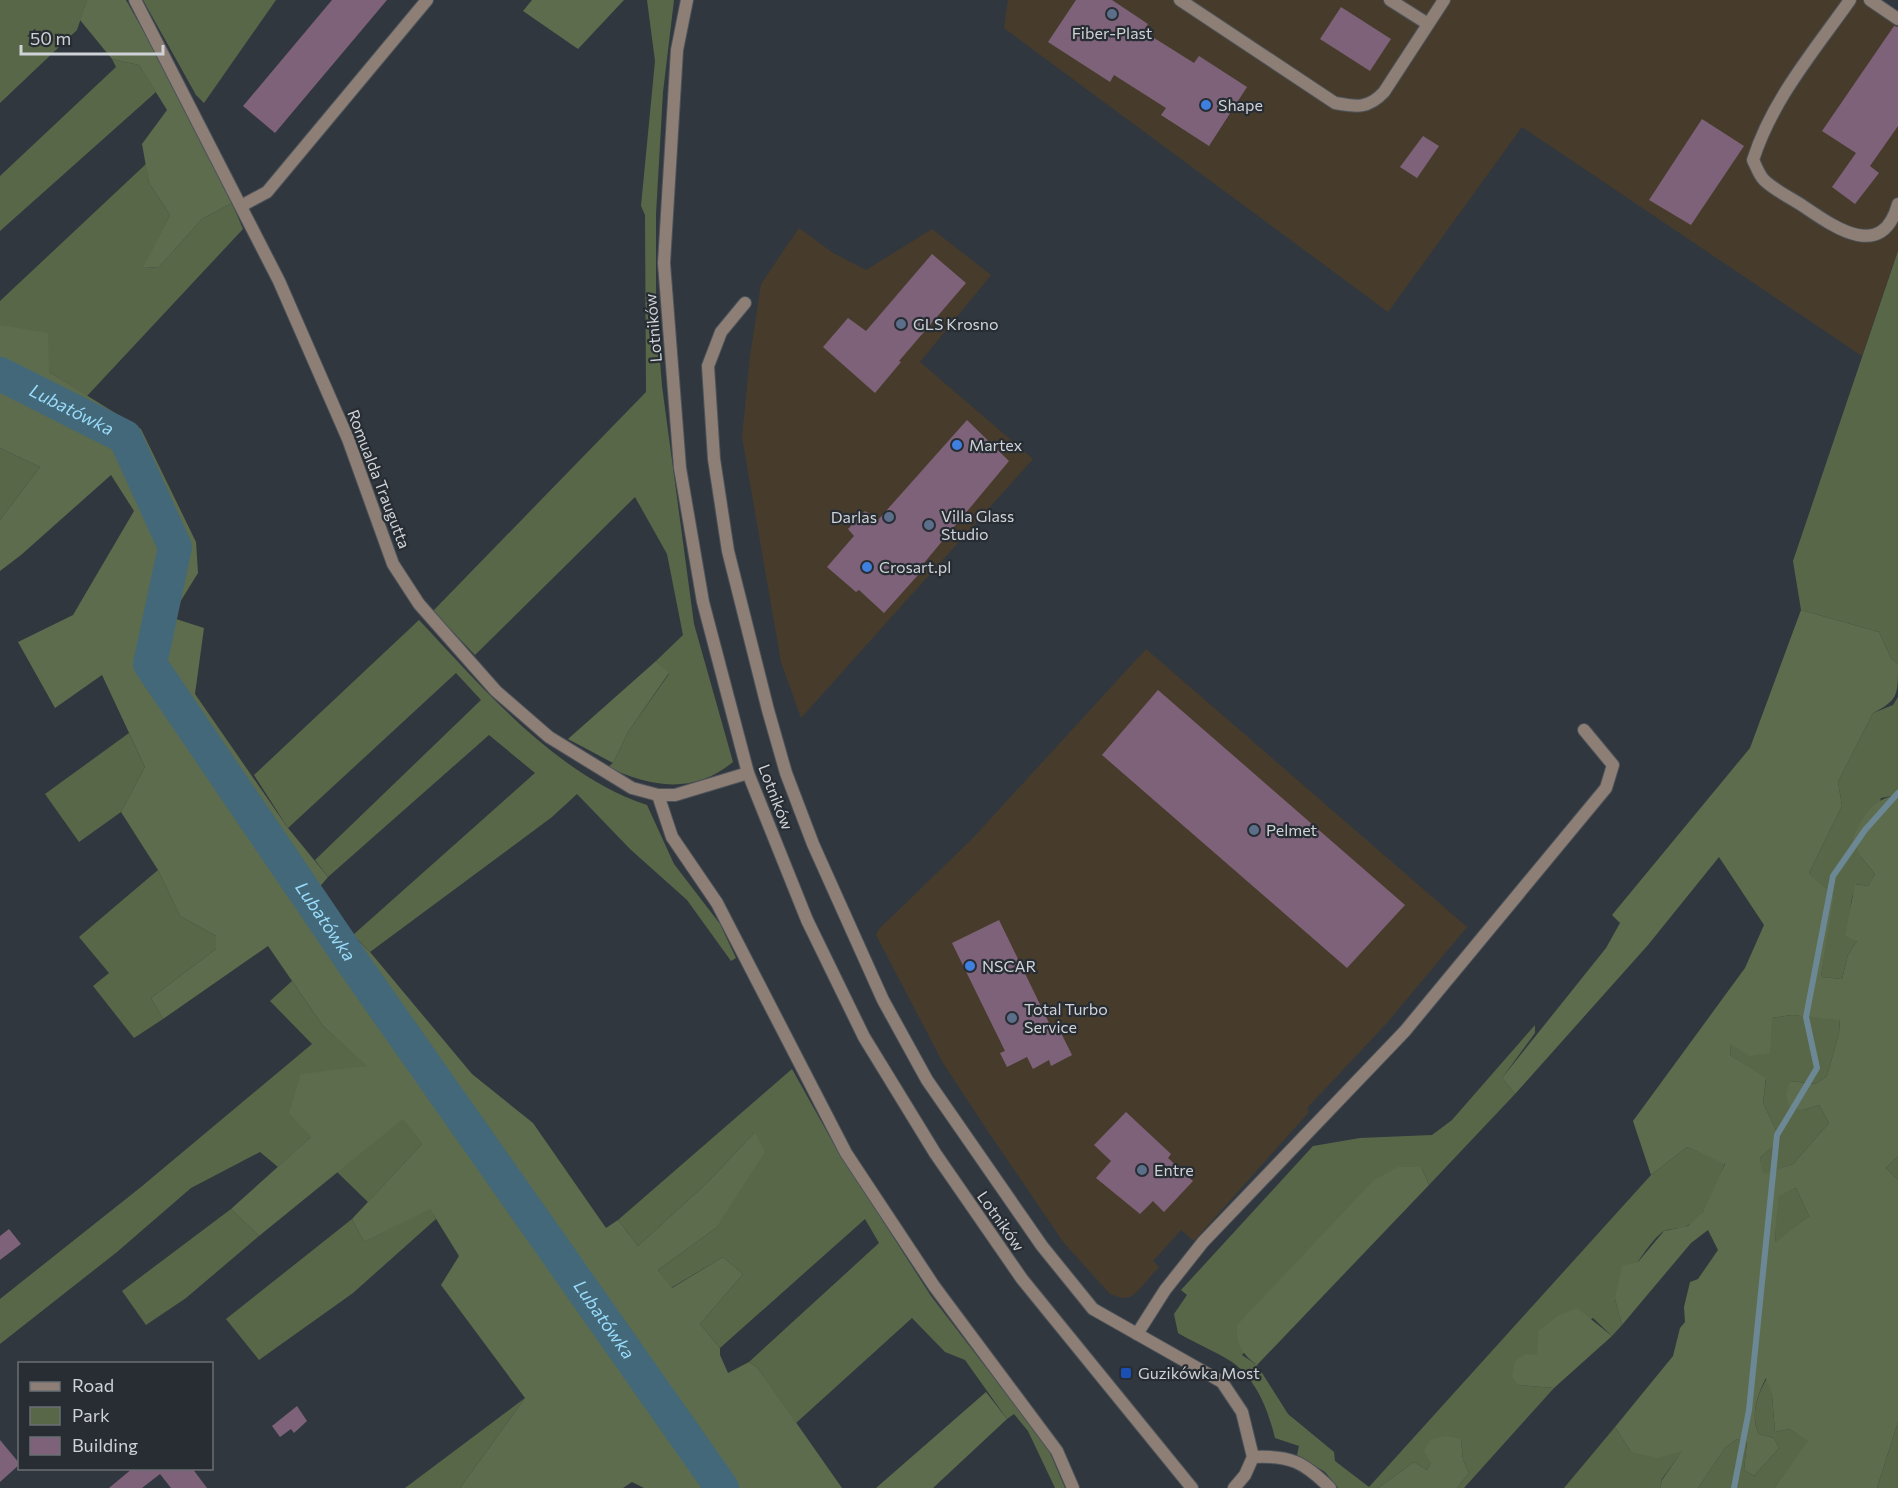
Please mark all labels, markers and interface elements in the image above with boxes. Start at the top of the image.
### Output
marker: Fiber-Plast [1105,7,1119,21]
scale bar [21,18,164,56]
place label: Fiber-Plast [1072,23,1153,42]
text: 50 m [30,27,71,49]
place label: Shape [1218,95,1263,114]
marker: Shape [1199,98,1213,112]
street label: Lotników [640,293,665,363]
place label: GLS Krosno [913,314,999,333]
marker: GLS Krosno [894,317,908,331]
water label: Lubatówka [26,379,118,440]
street label: Romualda Traugutta [344,407,415,551]
place label: Martex [969,435,1023,454]
marker: Martex [950,438,964,452]
place label: Villa Glass Studio [941,506,1014,543]
place label: Darlas [831,507,877,526]
marker: Darlas [882,510,896,524]
marker: Villa Glass Studio [922,518,936,532]
place label: Crosart.pl [879,557,951,576]
marker: Crosart.pl [860,560,874,574]
street label: Lotników [755,761,798,833]
place label: Pelmet [1266,820,1318,839]
marker: Pelmet [1247,823,1261,837]
water label: Lubatówka [291,877,361,965]
place label: NSCAR [982,956,1036,975]
marker: NSCAR [963,959,977,973]
place label: Total Turbo Service [1024,999,1108,1036]
marker: Total Turbo Service [1005,1011,1019,1025]
place label: Entre [1154,1160,1194,1179]
marker: Entre [1135,1163,1149,1177]
street label: Lotników [974,1187,1029,1255]
water label: Lubatówka [569,1275,640,1363]
legend [18,1362,213,1470]
place label: Guzikówka Most [1138,1363,1260,1382]
marker: Guzikówka Most [1119,1366,1133,1380]
text: Road [72,1374,114,1396]
text: Park [72,1404,110,1426]
text: Building [72,1434,138,1456]

